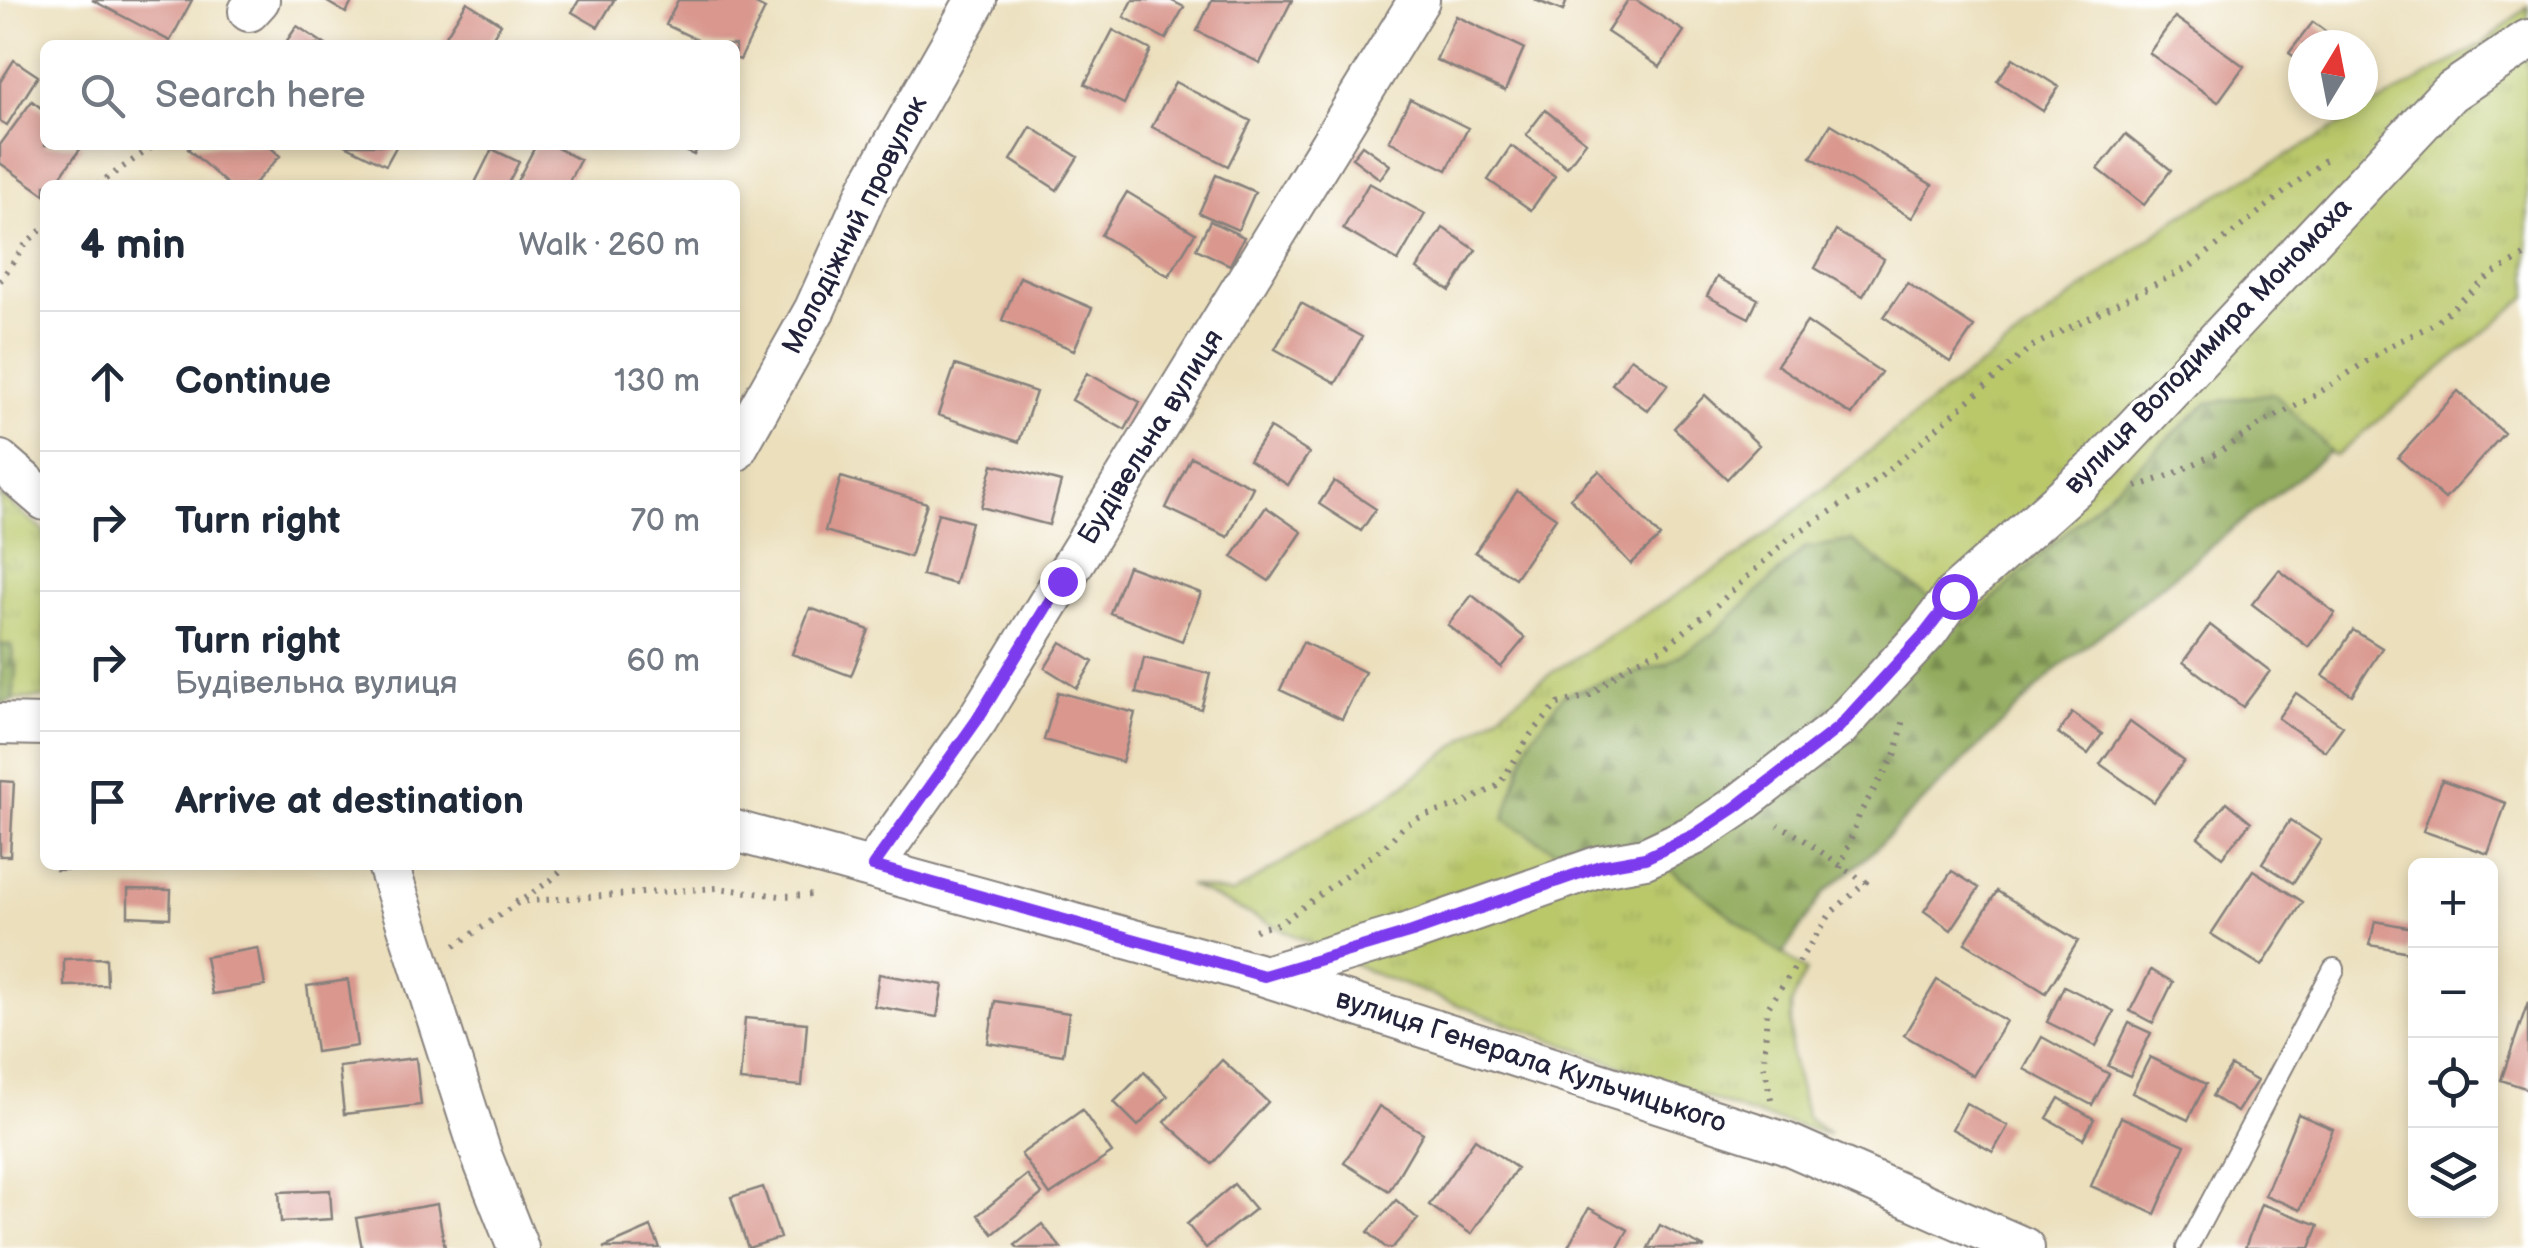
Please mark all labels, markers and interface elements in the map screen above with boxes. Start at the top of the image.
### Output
north arrow [2288,30,2378,120]
search box [40,40,740,150]
icon: search [75,68,130,123]
text: Search here [155,73,366,118]
street label: Молодіжний провулок [775,90,935,360]
street label: вулиця Володимира Мономаха [2057,191,2359,501]
text: 4 min [80,220,186,271]
text: Walk · 260 m [518,226,700,265]
street label: Будівельна вулиця [1071,323,1231,551]
icon: ahead [80,354,135,409]
text: Continue [175,359,331,404]
text: 130 m [614,362,700,401]
icon: right [80,494,135,549]
text: Turn right [175,499,340,544]
text: 70 m [630,502,700,541]
route end [1040,559,1086,605]
route start [1932,574,1978,620]
text: Turn right [175,619,340,664]
icon: right [80,634,135,689]
text: 60 m [627,642,700,681]
text: Будівельна вулиця [175,664,458,703]
icon: arrive [80,774,135,829]
text: Arrive at destination [175,779,524,824]
map controls [2408,858,2498,1218]
button: + [2408,858,2498,948]
button: − [2408,948,2498,1038]
street label: вулиця Генерала Кульчицького [1332,982,1730,1140]
button: locate [2408,1038,2498,1128]
button: layers [2408,1128,2498,1218]

